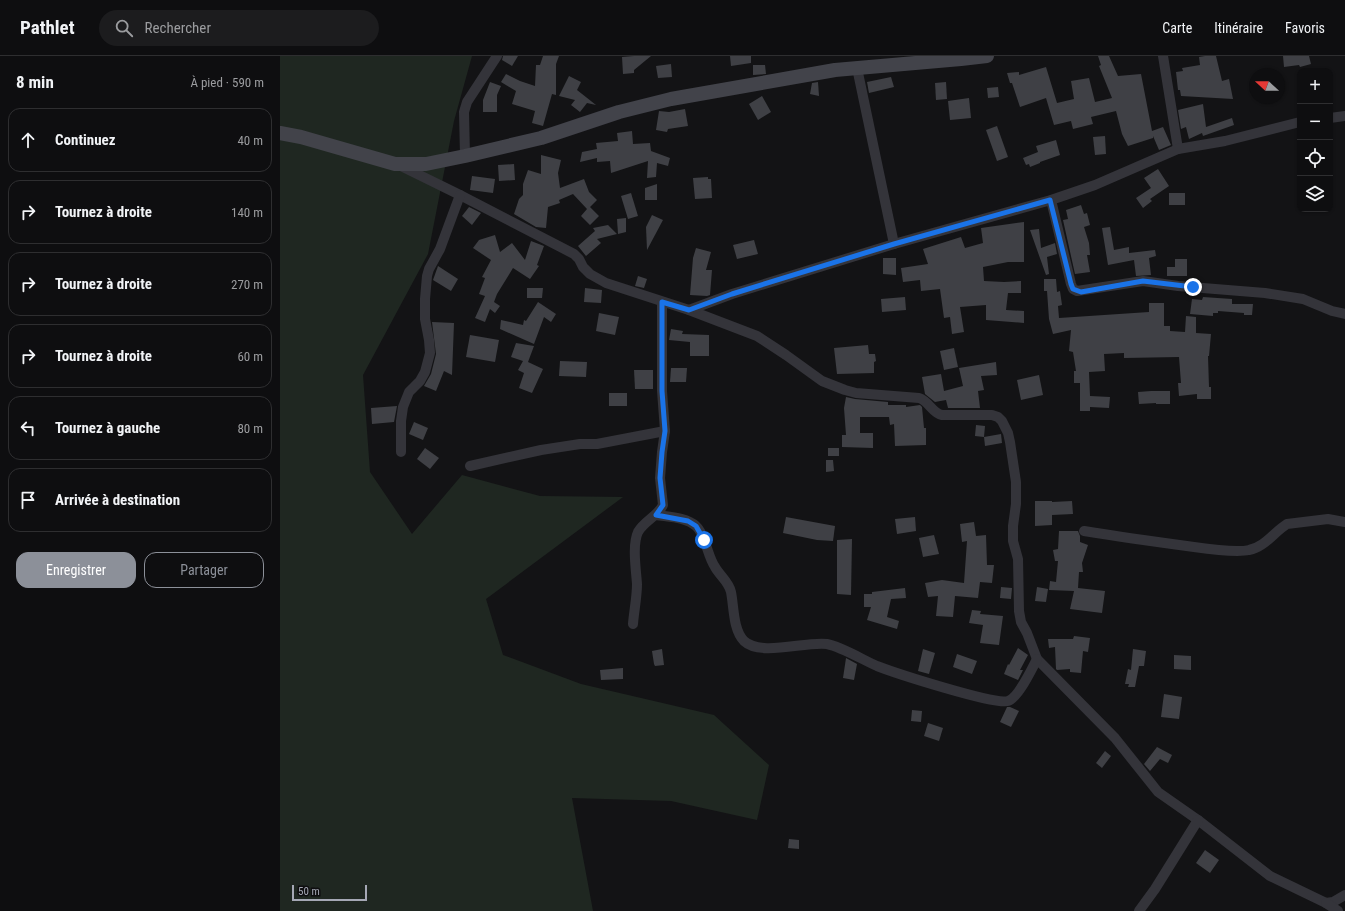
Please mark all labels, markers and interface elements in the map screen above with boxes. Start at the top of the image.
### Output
search box [99,10,379,46]
text: Pathlet [20,16,75,39]
icon: search [113,17,135,39]
text: Rechercher [145,19,211,37]
text: Carte [1162,20,1192,36]
text: Itinéraire [1214,20,1263,36]
text: Favoris [1285,20,1325,36]
north arrow [1249,68,1285,104]
map controls [1297,68,1333,212]
button: + [1297,68,1333,104]
text: 8 min [16,72,54,92]
text: À pied · 590 m [190,75,264,90]
button: − [1297,104,1333,140]
icon: ahead [17,129,39,151]
text: Continuez [55,131,116,149]
text: 40 m [237,133,263,148]
button: locate [1297,140,1333,176]
button: layers [1297,176,1333,212]
icon: right [17,201,39,223]
text: Tournez à droite [55,203,152,221]
text: 140 m [231,205,263,220]
icon: right [17,273,39,295]
text: Tournez à droite [55,275,152,293]
text: 270 m [231,277,263,292]
route end [1184,278,1202,296]
icon: right [17,345,39,367]
text: Tournez à droite [55,347,152,365]
text: 60 m [237,349,263,364]
icon: left [17,417,39,439]
text: Tournez à gauche [55,419,160,437]
text: 80 m [237,421,263,436]
icon: arrive [17,489,39,511]
text: Arrivée à destination [55,491,180,509]
route start [695,531,713,549]
button: Enregistrer [16,552,136,588]
button: Partager [144,552,264,588]
scale bar [292,883,367,902]
text: 50 m [298,885,320,898]

